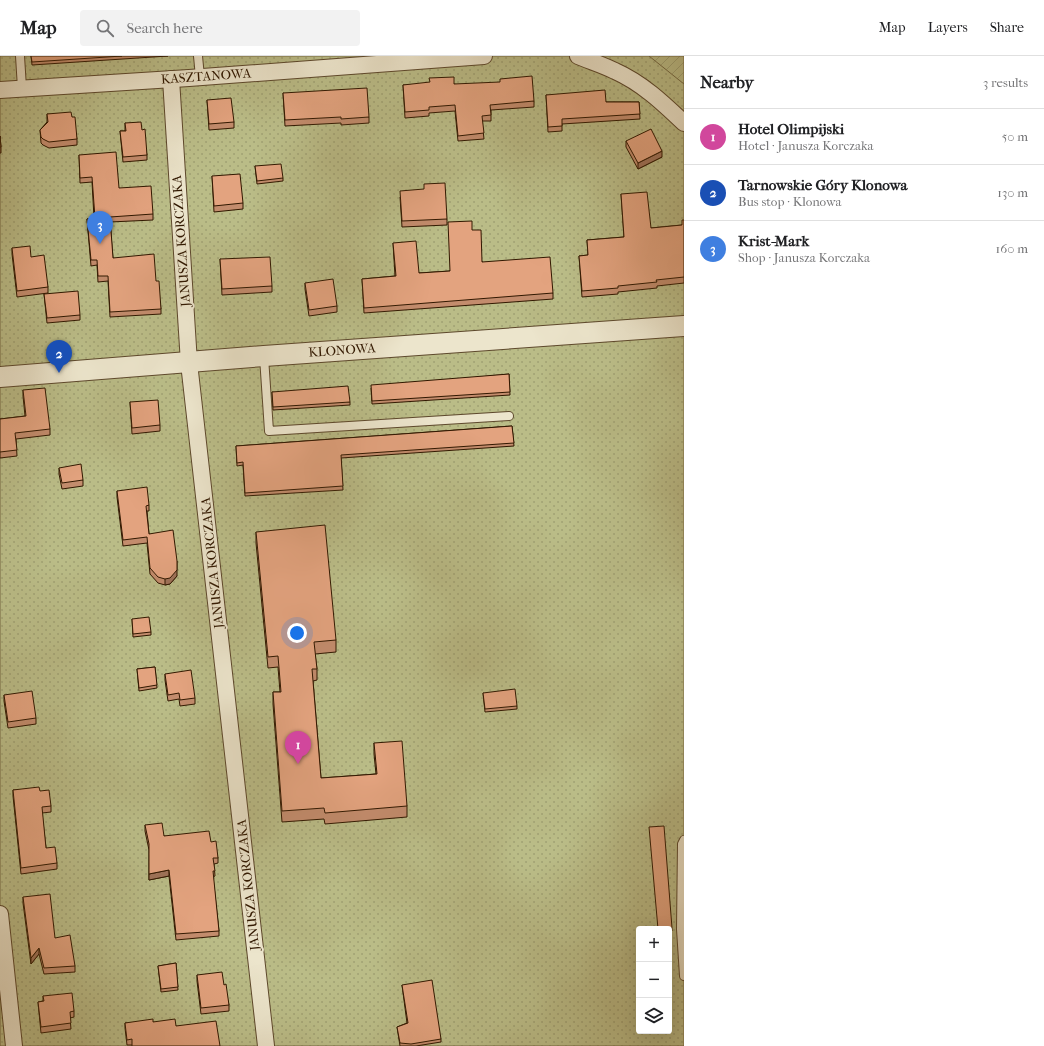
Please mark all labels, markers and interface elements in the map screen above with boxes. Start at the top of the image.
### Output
search box [80,10,360,46]
text: Map [20,17,56,39]
icon: search [94,17,116,39]
text: Search here [126,19,203,37]
text: Map [879,19,906,36]
text: Layers [928,19,968,36]
text: Share [990,19,1024,36]
street label: KASZTANOWA [160,65,252,87]
text: Nearby [700,72,754,92]
text: 3 results [983,75,1028,90]
text: Hotel Olimpijski [738,120,844,138]
text: 1 [711,129,715,144]
text: 50 m [1002,129,1028,144]
text: Hotel · Janusza Korczaka [738,138,874,153]
street label: JANUSZA KORCZAKA [169,174,193,308]
text: Tarnowskie Góry Klonowa [738,176,908,194]
text: 2 [710,185,716,200]
text: 130 m [997,185,1028,200]
text: Bus stop · Klonowa [738,194,842,209]
pin: 3 [87,211,113,244]
text: Krist-Mark [738,232,809,250]
text: 3 [710,241,716,256]
text: 160 m [996,241,1028,256]
text: Shop · Janusza Korczaka [738,250,870,265]
pin: 2 [46,340,72,373]
street label: KLONOWA [308,340,377,360]
street label: JANUSZA KORCZAKA [198,496,226,630]
your location [287,623,307,643]
pin: 1 [285,731,311,764]
street label: JANUSZA KORCZAKA [234,818,262,952]
map controls [636,926,672,1034]
button: + [636,926,672,962]
button: − [636,962,672,998]
button: layers [636,998,672,1034]

